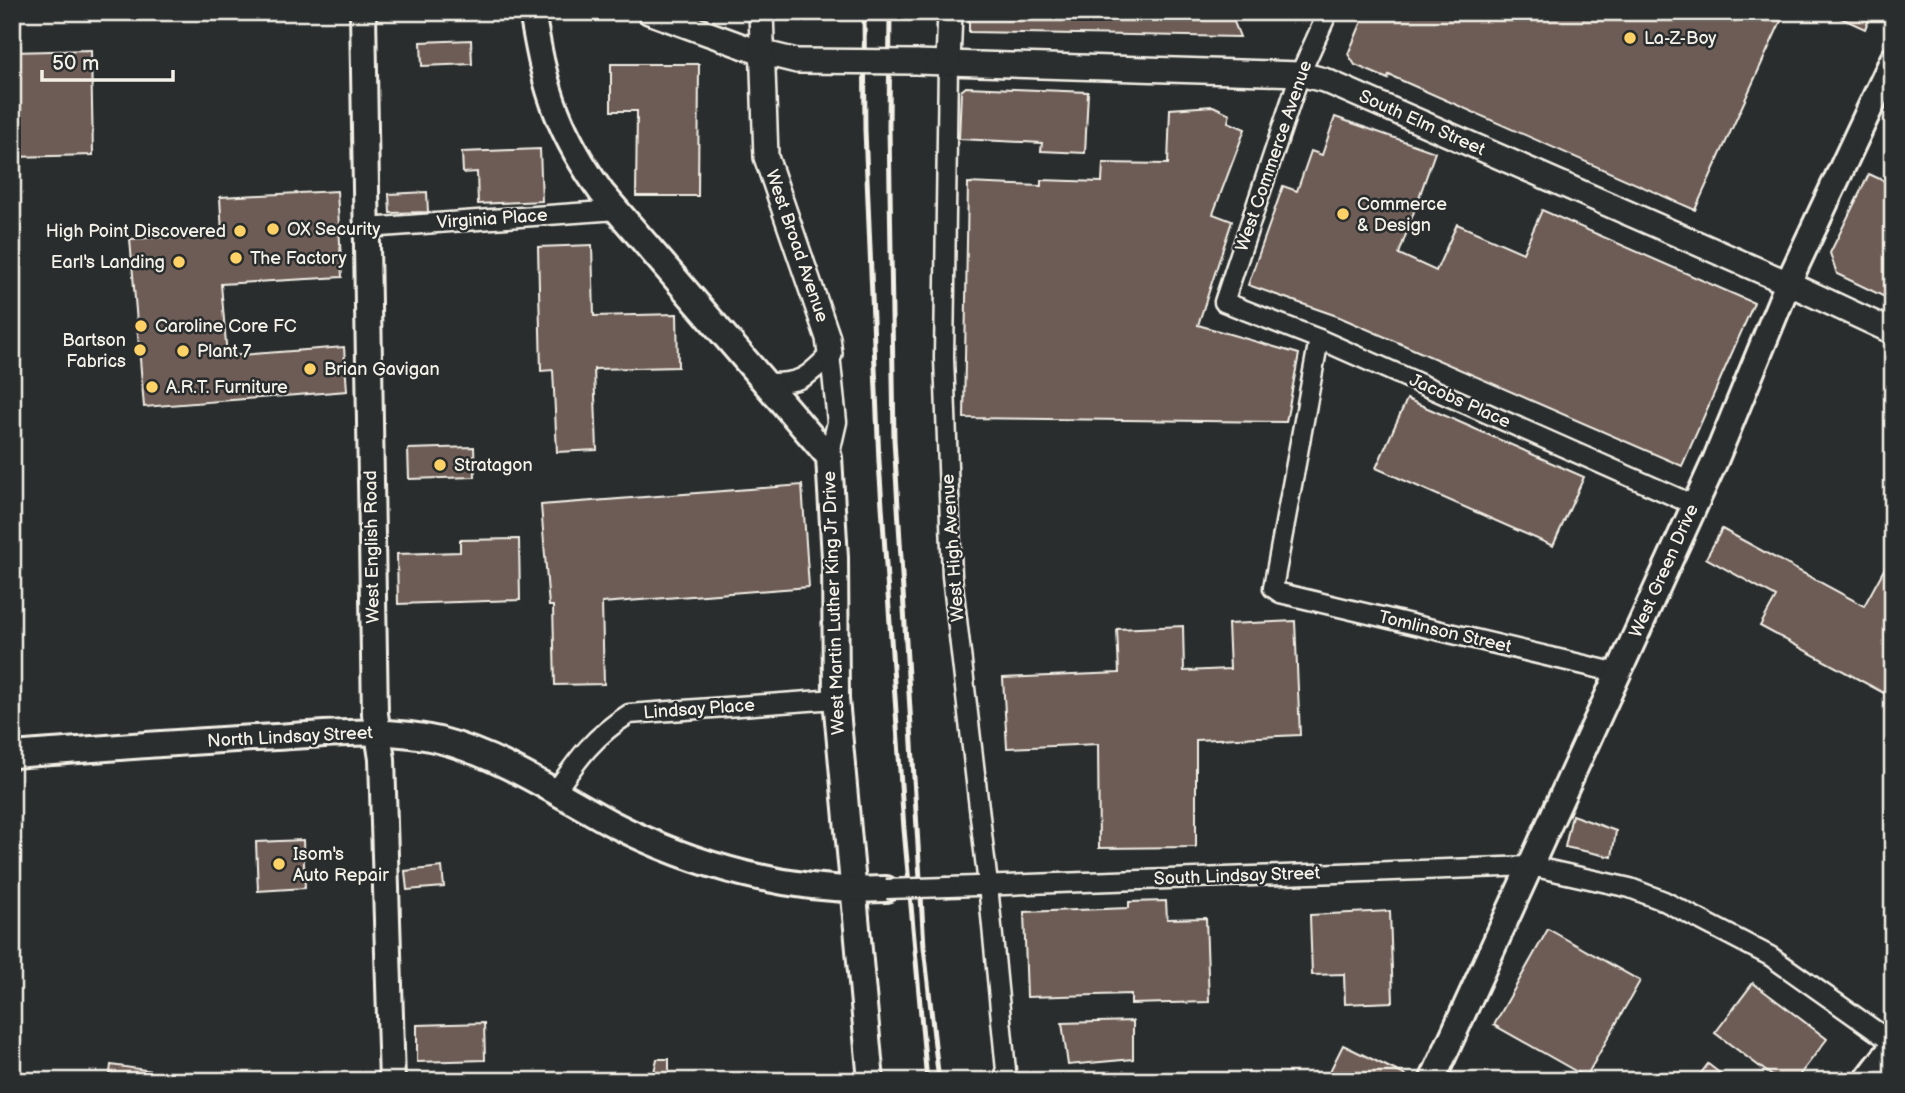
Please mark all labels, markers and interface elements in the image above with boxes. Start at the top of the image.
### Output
place label: La-Z-Boy [1644,28,1717,49]
marker: La-Z-Boy [1622,30,1638,46]
scale bar [42,38,173,82]
text: 50 m [52,51,99,76]
street label: West Commerce Avenue [1231,57,1317,254]
street label: South Elm Street [1356,86,1489,160]
street label: West Broad Avenue [761,167,833,325]
place label: Commerce & Design [1357,194,1447,236]
street label: Virginia Place [436,205,548,233]
marker: Commerce & Design [1335,206,1351,222]
place label: OX Security [287,219,381,240]
place label: High Point Discovered [46,221,226,242]
marker: OX Security [265,221,281,237]
marker: High Point Discovered [232,223,248,239]
place label: The Factory [250,248,347,269]
marker: The Factory [228,250,244,266]
place label: Earl's Landing [51,252,165,273]
marker: Earl's Landing [171,254,187,270]
place label: Caroline Core FC [155,316,297,337]
marker: Caroline Core FC [133,318,149,334]
place label: Bartson Fabrics [62,330,126,372]
place label: Plant 7 [197,341,251,362]
marker: Bartson Fabrics [132,342,148,358]
marker: Plant 7 [175,343,191,359]
place label: Brian Gavigan [324,359,440,380]
marker: Brian Gavigan [302,361,318,377]
street label: Jacobs Place [1406,369,1514,433]
place label: A.R.T. Furniture [166,377,288,398]
marker: A.R.T. Furniture [144,379,160,395]
place label: Stratagon [454,455,533,476]
marker: Stratagon [432,457,448,473]
street label: West English Road [360,470,384,624]
street label: West Martin Luther King Jr Drive [819,470,849,735]
street label: West High Avenue [937,473,969,623]
street label: West Green Drive [1625,501,1703,641]
street label: Tomlinson Street [1377,607,1514,658]
street label: Lindsay Place [643,695,756,723]
street label: North Lindsay Street [207,722,374,752]
place label: Isom's Auto Repair [293,844,389,886]
marker: Isom's Auto Repair [271,856,287,872]
street label: South Lindsay Street [1154,863,1321,889]

